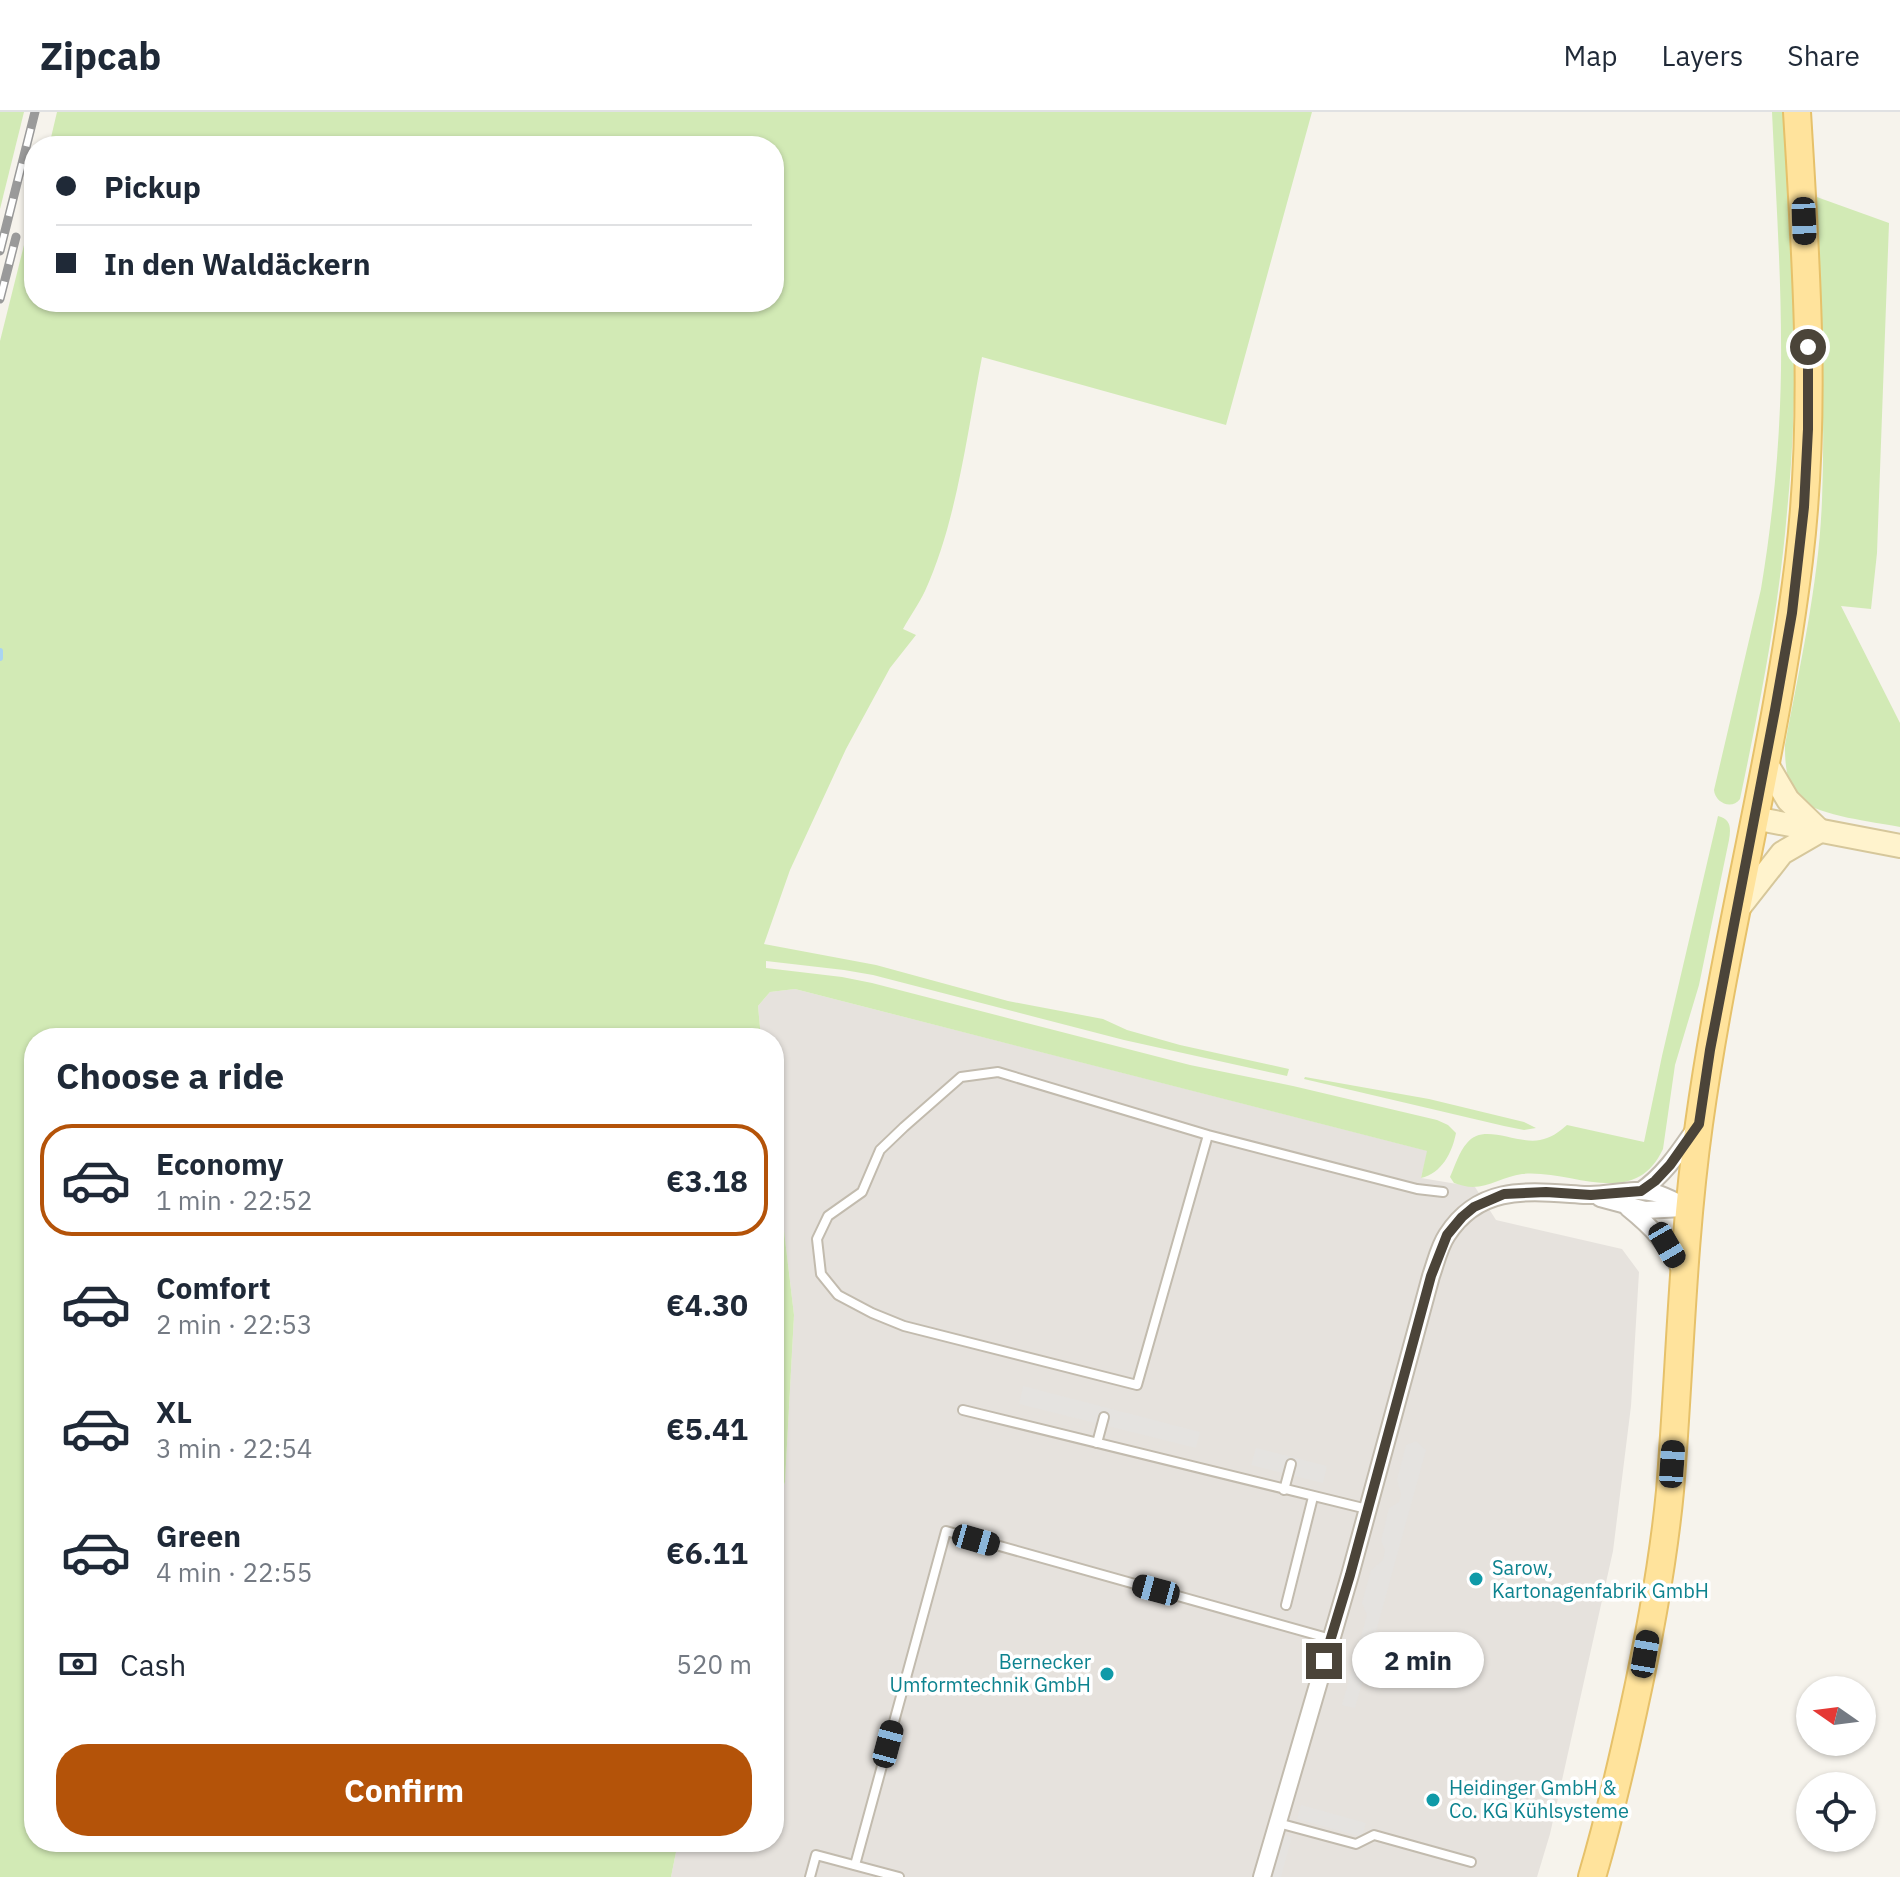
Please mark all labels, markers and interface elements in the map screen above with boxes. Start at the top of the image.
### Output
text: Zipcab [40,31,161,80]
text: Map [1563,37,1617,74]
text: Layers [1661,37,1743,74]
text: Share [1787,37,1860,74]
text: Pickup [104,167,201,206]
car [1791,197,1817,245]
text: In den Waldäckern [104,244,371,283]
route start [1790,329,1826,365]
text: Choose a ride [56,1052,284,1099]
icon: car [60,1144,132,1216]
text: Economy [156,1144,284,1183]
text: €3.18 [666,1161,748,1200]
text: 1 min · 22:52 [156,1183,312,1217]
car [1645,1218,1689,1272]
icon: car [60,1268,132,1340]
text: Comfort [156,1268,271,1307]
text: €4.30 [666,1285,748,1324]
text: 2 min · 22:53 [156,1307,312,1341]
icon: car [60,1392,132,1464]
text: XL [156,1392,192,1431]
text: €5.41 [666,1409,748,1448]
text: 3 min · 22:54 [156,1431,312,1465]
car [1658,1439,1686,1489]
icon: car [60,1516,132,1588]
text: Green [156,1516,241,1555]
car [950,1522,1002,1558]
text: €6.11 [666,1533,748,1572]
place label: Sarow, Kartonagenfabrik GmbH [1492,1554,1709,1604]
text: 4 min · 22:55 [156,1555,312,1589]
marker: Sarow, Kartonagenfabrik GmbH [1467,1570,1485,1588]
car [1130,1572,1182,1608]
car [1629,1628,1661,1680]
callout: 2 min [1352,1633,1484,1689]
icon: cash [56,1642,100,1686]
route end [1306,1643,1342,1679]
text: 2 min [1384,1643,1452,1677]
text: Cash [120,1645,186,1684]
text: 520 m [676,1647,752,1681]
place label: Bernecker Umformtechnik GmbH [890,1648,1091,1698]
marker: Bernecker Umformtechnik GmbH [1098,1665,1116,1683]
north arrow [1796,1676,1876,1756]
map controls [1796,1676,1876,1852]
car [870,1718,906,1770]
button: Confirm [56,1744,752,1836]
button: locate [1796,1772,1876,1852]
place label: Heidinger GmbH & Co. KG Kühlsysteme [1449,1774,1629,1824]
marker: Heidinger GmbH & Co. KG Kühlsysteme [1424,1791,1442,1809]

